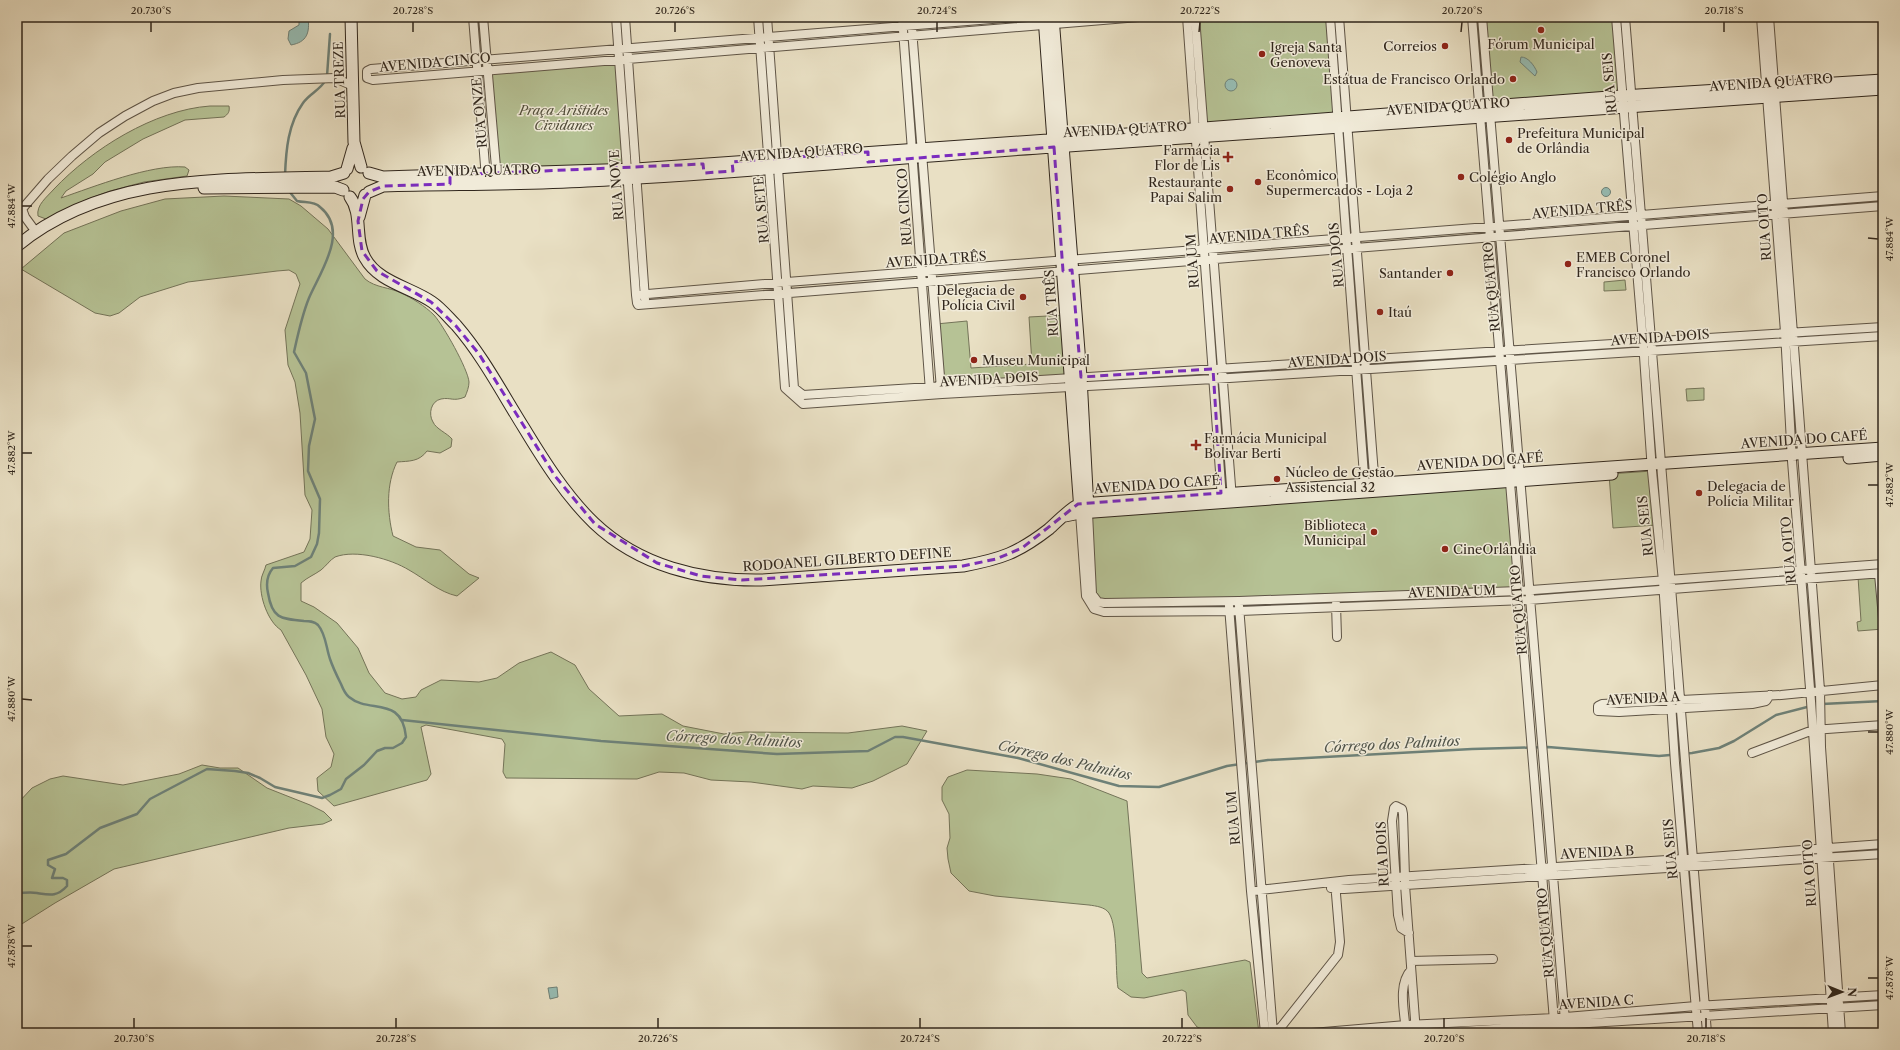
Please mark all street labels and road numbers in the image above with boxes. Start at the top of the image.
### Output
street label: RUA TREZE [330,41,348,119]
street label: AVENIDA CINCO [378,49,491,75]
street label: RUA SEIS [1598,52,1620,114]
street label: AVENIDA QUATRO [1708,70,1834,94]
street label: RUA ONZE [468,77,490,149]
street label: AVENIDA QUATRO [1385,94,1511,118]
street label: AVENIDA QUATRO [1062,118,1188,140]
street label: AVENIDA QUATRO [738,140,864,164]
street label: RUA NOVE [606,149,626,221]
street label: AVENIDA QUATRO [416,161,541,179]
street label: RUA CINCO [893,167,915,246]
street label: RUA SETE [750,176,772,244]
street label: RUA OITO [1754,193,1774,261]
street label: AVENIDA TRÊS [1530,197,1633,221]
street label: AVENIDA TRÊS [1207,222,1310,246]
street label: RUA DOIS [1325,222,1347,288]
street label: RUA UM [1182,233,1202,289]
street label: RUA QUATRO [1479,241,1503,333]
street label: AVENIDA TRÊS [884,247,987,271]
street label: RUA TRÊS [1041,269,1061,337]
street label: AVENIDA DOIS [1609,326,1710,349]
street label: AVENIDA DOIS [1286,348,1387,371]
street label: AVENIDA DOIS [938,368,1039,390]
street label: AVENIDA DO CAFÉ [1739,427,1868,451]
street label: AVENIDA DO CAFÉ [1415,449,1544,473]
street label: AVENIDA DO CAFÉ [1092,472,1221,496]
street label: RUA SEIS [1634,495,1656,557]
street label: RUA OITO [1777,515,1799,584]
street label: RODOANEL GILBERTO DEFINE [742,544,952,574]
street label: RUA QUATRO [1506,564,1530,656]
street label: AVENIDA UM [1407,581,1496,601]
street label: AVENIDA A [1604,688,1681,708]
street label: RUA UM [1223,790,1243,846]
street label: RUA SEIS [1659,818,1681,880]
street label: RUA DOIS [1372,821,1392,887]
street label: RUA OITO [1799,839,1819,907]
street label: AVENIDA B [1558,842,1635,862]
street label: RUA QUATRO [1533,887,1557,979]
street label: AVENIDA C [1557,991,1634,1013]

